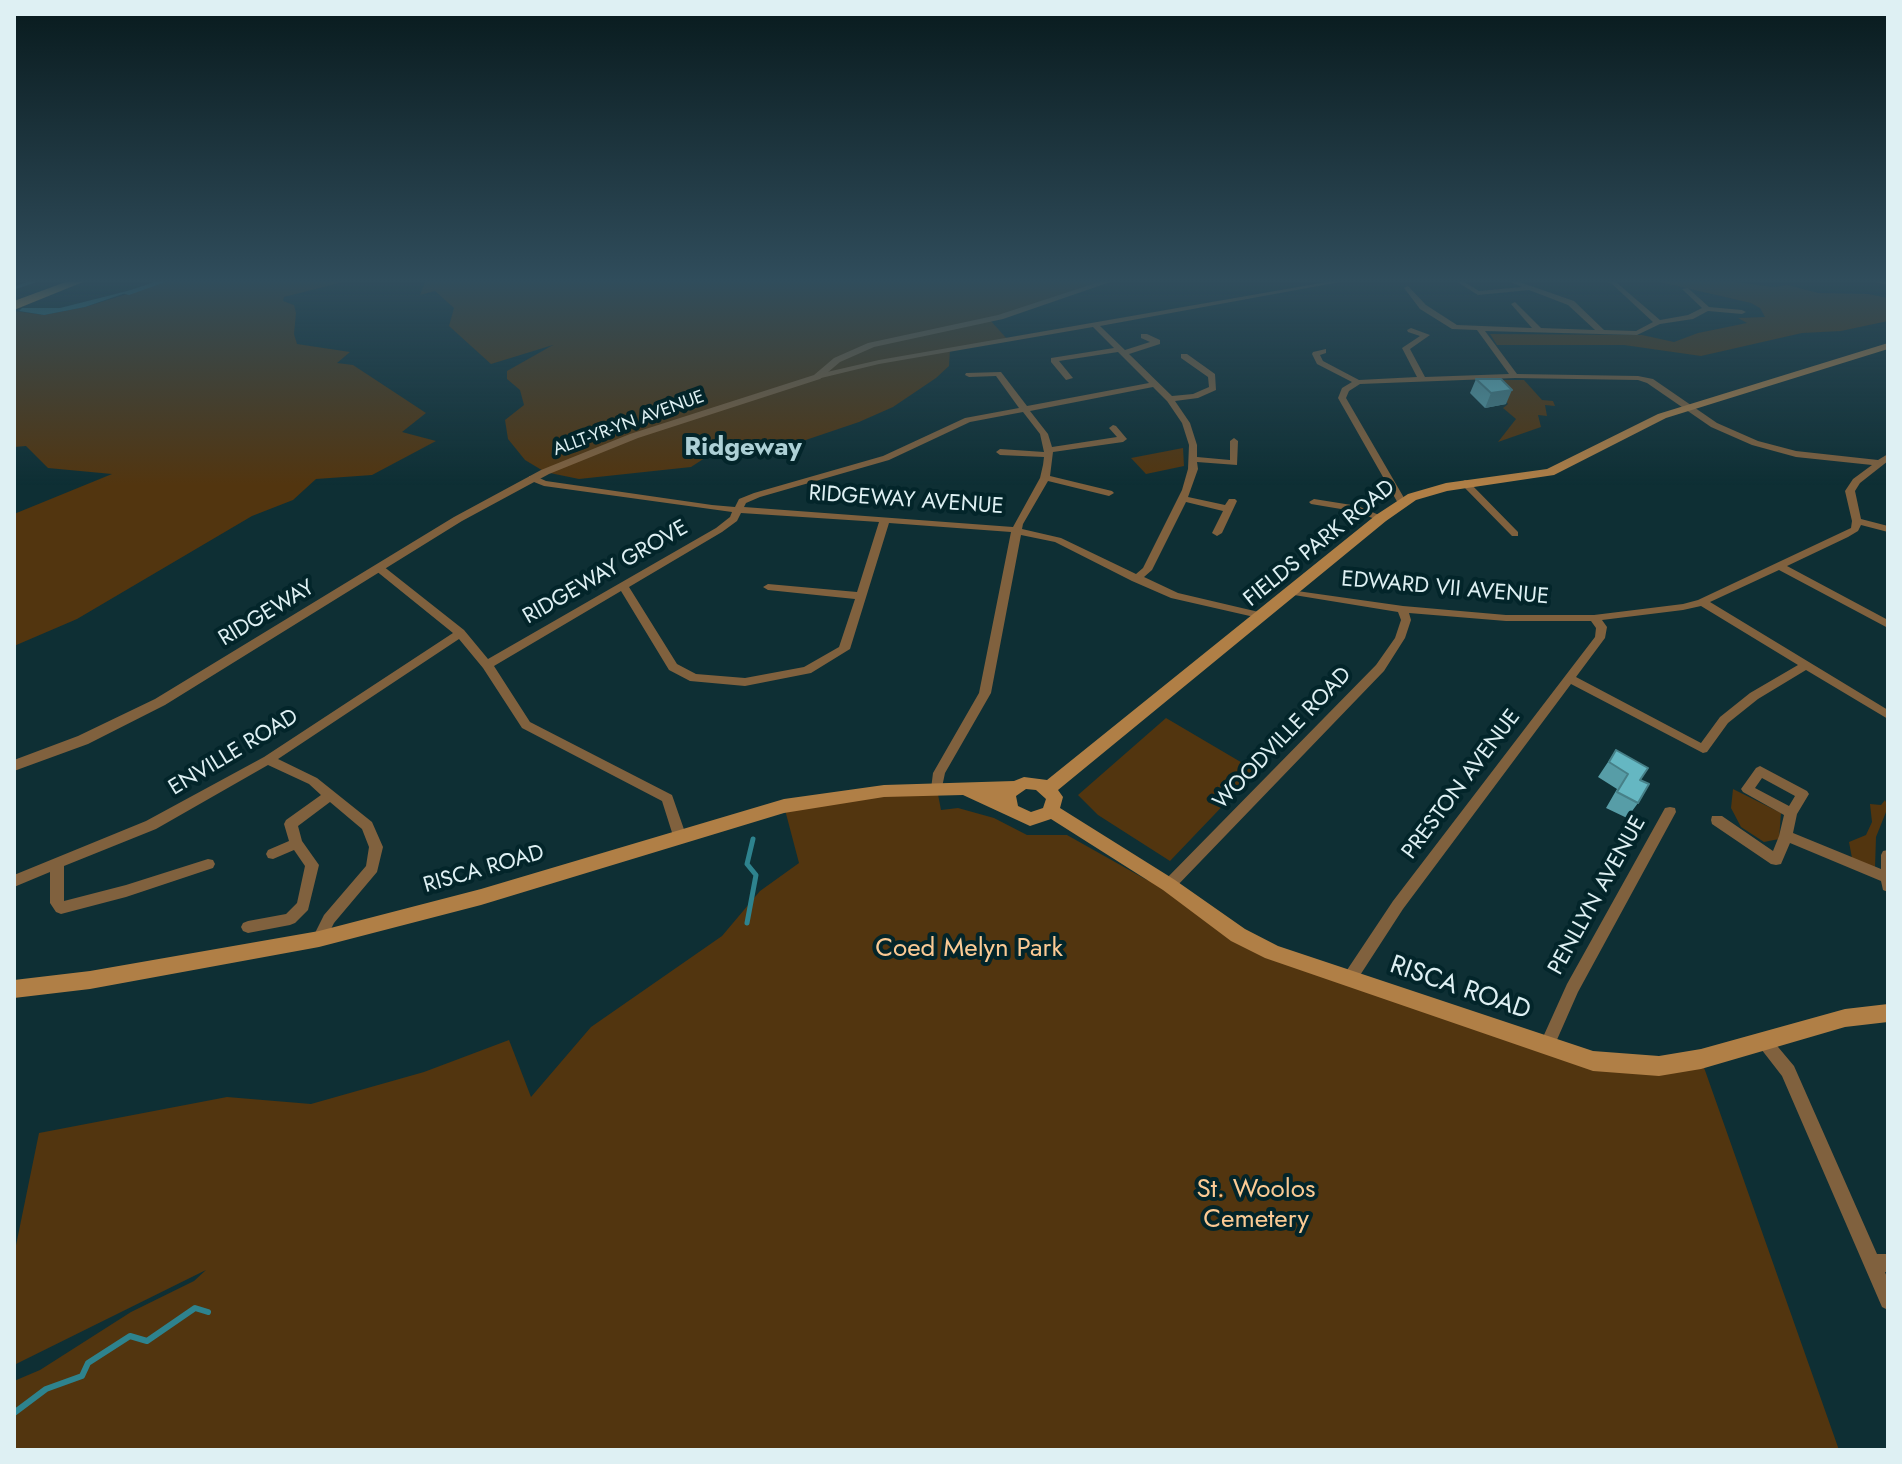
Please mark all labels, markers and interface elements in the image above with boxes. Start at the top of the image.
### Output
street label: ALLT-YR-YN AVENUE [550,387,708,461]
district label: Ridgeway [684,433,802,465]
street label: FIELDS PARK ROAD [1239,475,1401,613]
street label: RIDGEWAY AVENUE [808,481,1004,521]
street label: RIDGEWAY GROVE [519,515,693,631]
street label: EDWARD VII AVENUE [1340,567,1550,611]
street label: RIDGEWAY [214,575,320,653]
street label: WOODVILLE ROAD [1208,662,1358,816]
street label: ENVILLE ROAD [165,704,303,802]
street label: PRESTON AVENUE [1397,705,1527,865]
street label: PENLLYN AVENUE [1543,812,1653,980]
street label: RISCA ROAD [421,840,547,900]
park label: Coed Melyn Park [875,934,1063,966]
street label: RISCA ROAD [1386,950,1534,1028]
park label: St. Woolos Cemetery [1197,1175,1315,1236]

